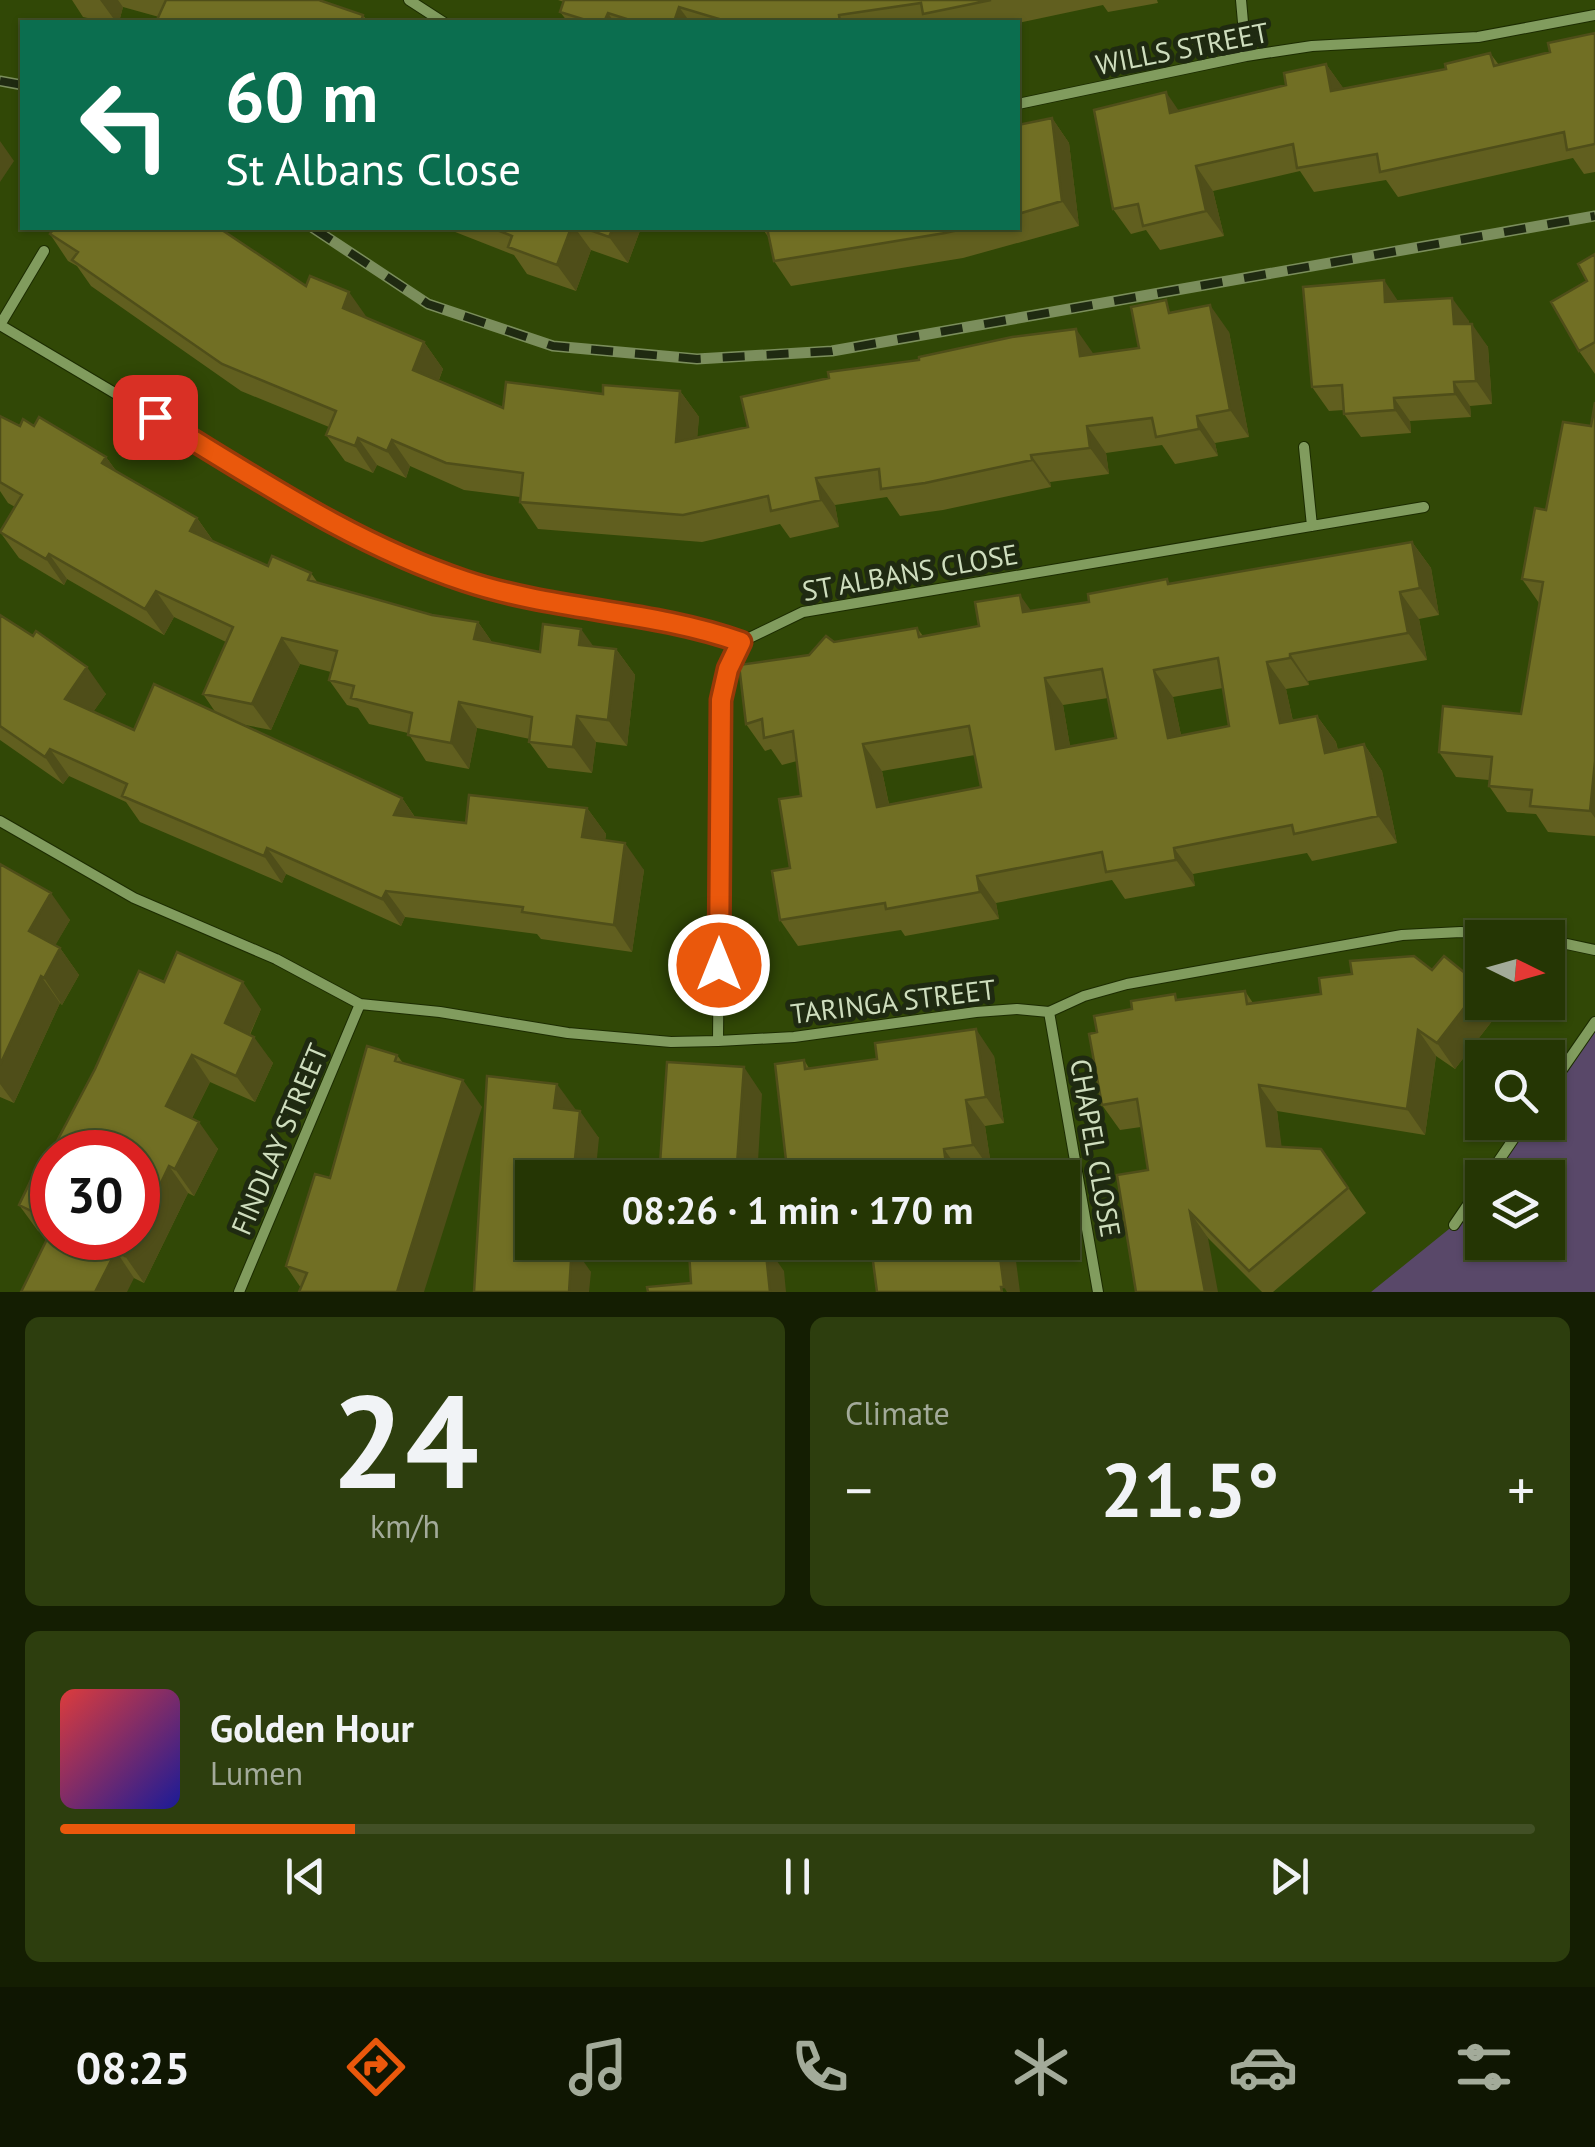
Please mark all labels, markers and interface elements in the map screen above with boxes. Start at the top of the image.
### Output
street label: WILLS STREET [1092,13,1272,83]
text: 60 m [225,51,378,141]
icon: left [60,60,190,190]
text: St Albans Close [225,139,521,197]
pin [113,375,198,460]
icon: arrive [128,390,183,445]
street label: ST ALBANS CLOSE [799,535,1021,609]
position arrow [667,913,771,1017]
north arrow [1465,920,1565,1020]
map controls [1465,920,1565,1260]
street label: TARINGA STREET [788,970,998,1032]
street label: FINDLAY STREET [222,1037,336,1240]
button: search [1465,1040,1565,1140]
street label: CHAPEL CLOSE [1062,1056,1130,1240]
speed limit sign: 30 [30,1130,160,1260]
button: layers [1465,1160,1565,1260]
text: 08:26 · 1 min · 170 m [622,1185,973,1234]
text: 24 [331,1356,479,1524]
text: Climate [845,1392,950,1434]
text: 21.5° [1101,1441,1279,1538]
text: − [845,1454,873,1525]
text: + [1507,1454,1535,1525]
text: km/h [370,1505,440,1547]
text: Golden Hour [210,1703,414,1752]
text: Lumen [210,1752,303,1794]
icon: previous [278,1849,333,1904]
icon: pause [770,1849,825,1904]
icon: next [1262,1849,1317,1904]
icon: directions [341,2032,411,2102]
icon: music [563,2032,633,2102]
icon: phone [785,2032,855,2102]
icon: climate [1006,2032,1076,2102]
icon: car [1228,2032,1298,2102]
icon: filters [1449,2032,1519,2102]
text: 08:25 [76,2038,190,2096]

